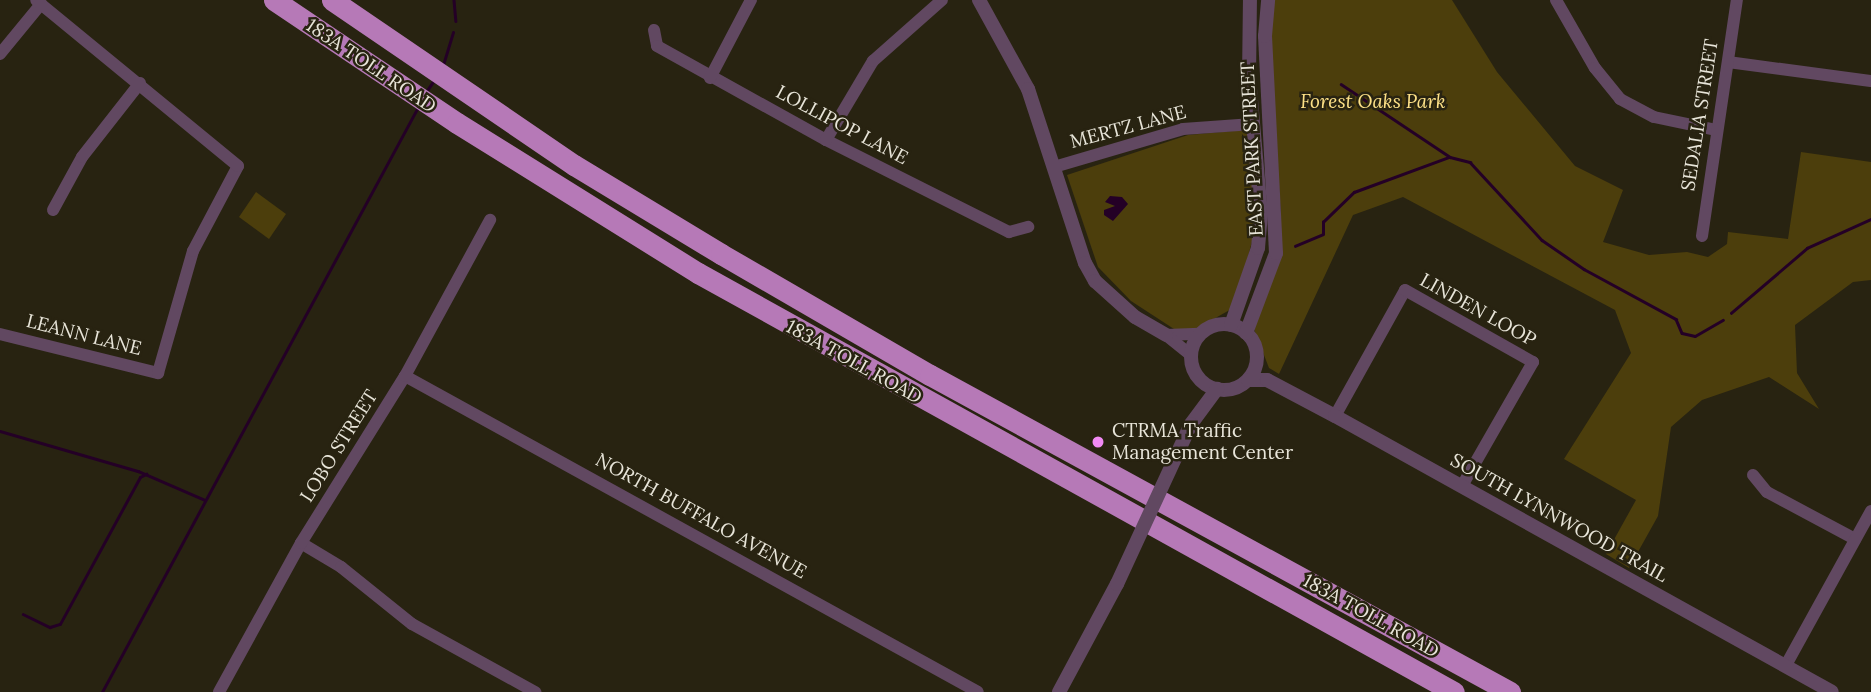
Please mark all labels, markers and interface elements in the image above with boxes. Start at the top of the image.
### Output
street label: 183A TOLL ROAD [302,14,440,118]
street label: SEDALIA STREET [1677,38,1723,192]
street label: EAST PARK STREET [1236,61,1268,237]
street label: LOLLIPOP LANE [772,81,912,169]
park label: Forest Oaks Park [1300,91,1446,113]
street label: MERTZ LANE [1067,101,1189,153]
street label: LINDEN LOOP [1416,269,1540,351]
street label: LEANN LANE [24,310,144,360]
street label: 183A TOLL ROAD [782,315,926,409]
street label: LOBO STREET [295,386,383,506]
place label: CTRMA Traffic Management Center [1112,420,1293,464]
marker: CTRMA Traffic Management Center [1090,434,1106,450]
street label: NORTH BUFFALO AVENUE [591,448,811,584]
street label: SOUTH LYNNWOOD TRAIL [1447,449,1671,587]
street label: 183A TOLL ROAD [1299,569,1443,663]

